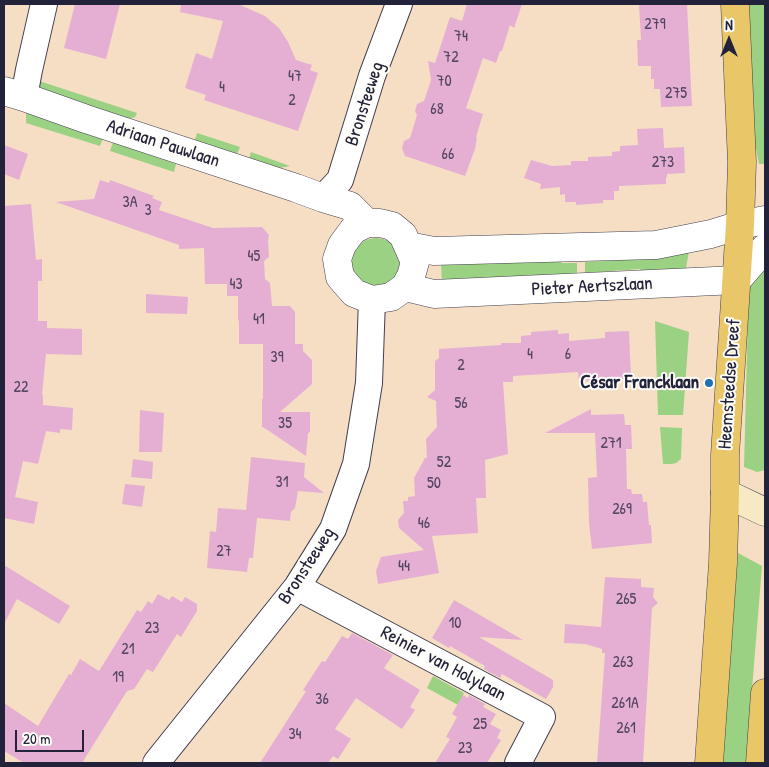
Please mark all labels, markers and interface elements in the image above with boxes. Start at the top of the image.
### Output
house number: 279 [644,15,666,35]
north arrow [704,15,754,65]
text: N [725,15,733,34]
house number: 74 [454,27,468,47]
house number: 72 [443,48,459,68]
street label: Bronsteeweg [341,59,389,149]
house number: 47 [288,67,302,87]
house number: 70 [436,72,452,92]
house number: 4 [219,78,225,98]
house number: 275 [665,84,687,104]
house number: 2 [288,91,296,111]
house number: 68 [430,100,444,120]
street label: Adriaan Pauwlaan [104,115,222,173]
house number: 66 [442,145,454,165]
house number: 273 [652,153,674,173]
house number: 3A [123,193,137,213]
house number: 3 [144,201,152,221]
house number: 45 [248,247,260,267]
street label: Pieter Aertszlaan [531,272,653,302]
house number: 43 [229,275,243,295]
house number: 41 [253,310,265,330]
street label: Heemsteedse Dreef [714,318,746,450]
house number: 4 [527,345,533,365]
house number: 6 [565,345,571,365]
house number: 39 [270,348,284,368]
house number: 2 [457,356,465,376]
place label: César Francklaan [580,372,699,394]
marker: César Francklaan [703,377,715,389]
house number: 22 [14,378,28,398]
house number: 56 [454,394,468,414]
house number: 35 [278,414,292,434]
house number: 271 [600,434,622,454]
house number: 52 [437,453,451,473]
house number: 31 [276,473,288,493]
house number: 50 [427,474,441,494]
house number: 269 [612,500,632,520]
house number: 46 [418,514,430,534]
street label: Bronsteeweg [274,523,340,609]
house number: 27 [216,542,232,562]
house number: 44 [398,557,410,577]
house number: 265 [616,590,636,610]
house number: 10 [449,614,461,634]
house number: 23 [145,619,159,639]
street label: Reinier van Holylaan [376,621,510,707]
house number: 21 [121,640,135,660]
house number: 263 [612,653,634,673]
house number: 19 [112,668,124,688]
house number: 36 [315,690,329,710]
house number: 261A [611,694,639,714]
house number: 25 [473,715,487,735]
house number: 261 [616,719,636,739]
scale bar [18,720,86,752]
house number: 34 [288,725,302,745]
text: 20 m [23,728,50,749]
house number: 23 [458,739,472,759]

